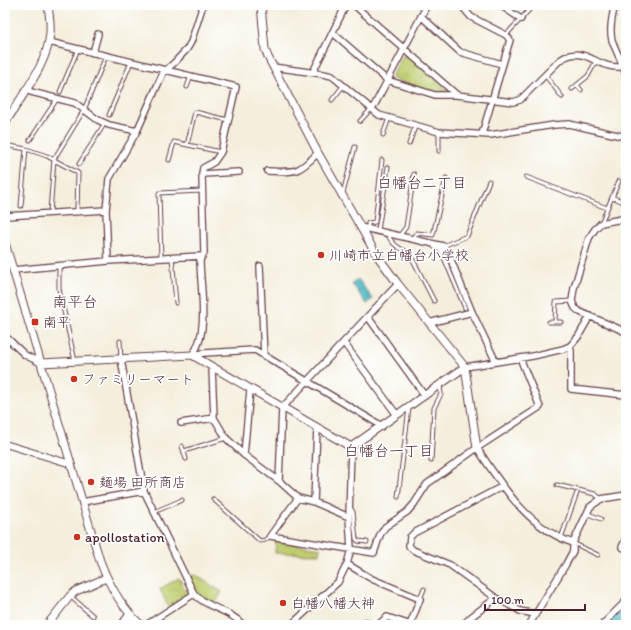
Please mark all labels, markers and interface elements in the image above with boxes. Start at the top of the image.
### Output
district label: 白幡台二丁目 [377,174,467,192]
place label: 川崎市立白幡台小学校 [329,247,469,264]
marker: 川崎市立白幡台小学校 [316,250,326,260]
district label: 南平台 [52,293,98,311]
place label: 南平 [43,314,71,331]
marker: 南平 [30,317,40,327]
place label: ファミリーマート [82,371,194,388]
marker: ファミリーマート [69,374,79,384]
district label: 白幡台一丁目 [344,442,434,460]
place label: 麺場 田所商店 [99,474,186,491]
marker: 麺場 田所商店 [86,477,96,487]
place label: apollostation [85,529,165,546]
marker: apollostation [72,532,82,542]
scale bar [485,586,585,612]
text: 100 m [491,593,524,607]
place label: 白幡八幡大神 [291,595,375,612]
marker: 白幡八幡大神 [278,598,288,608]

